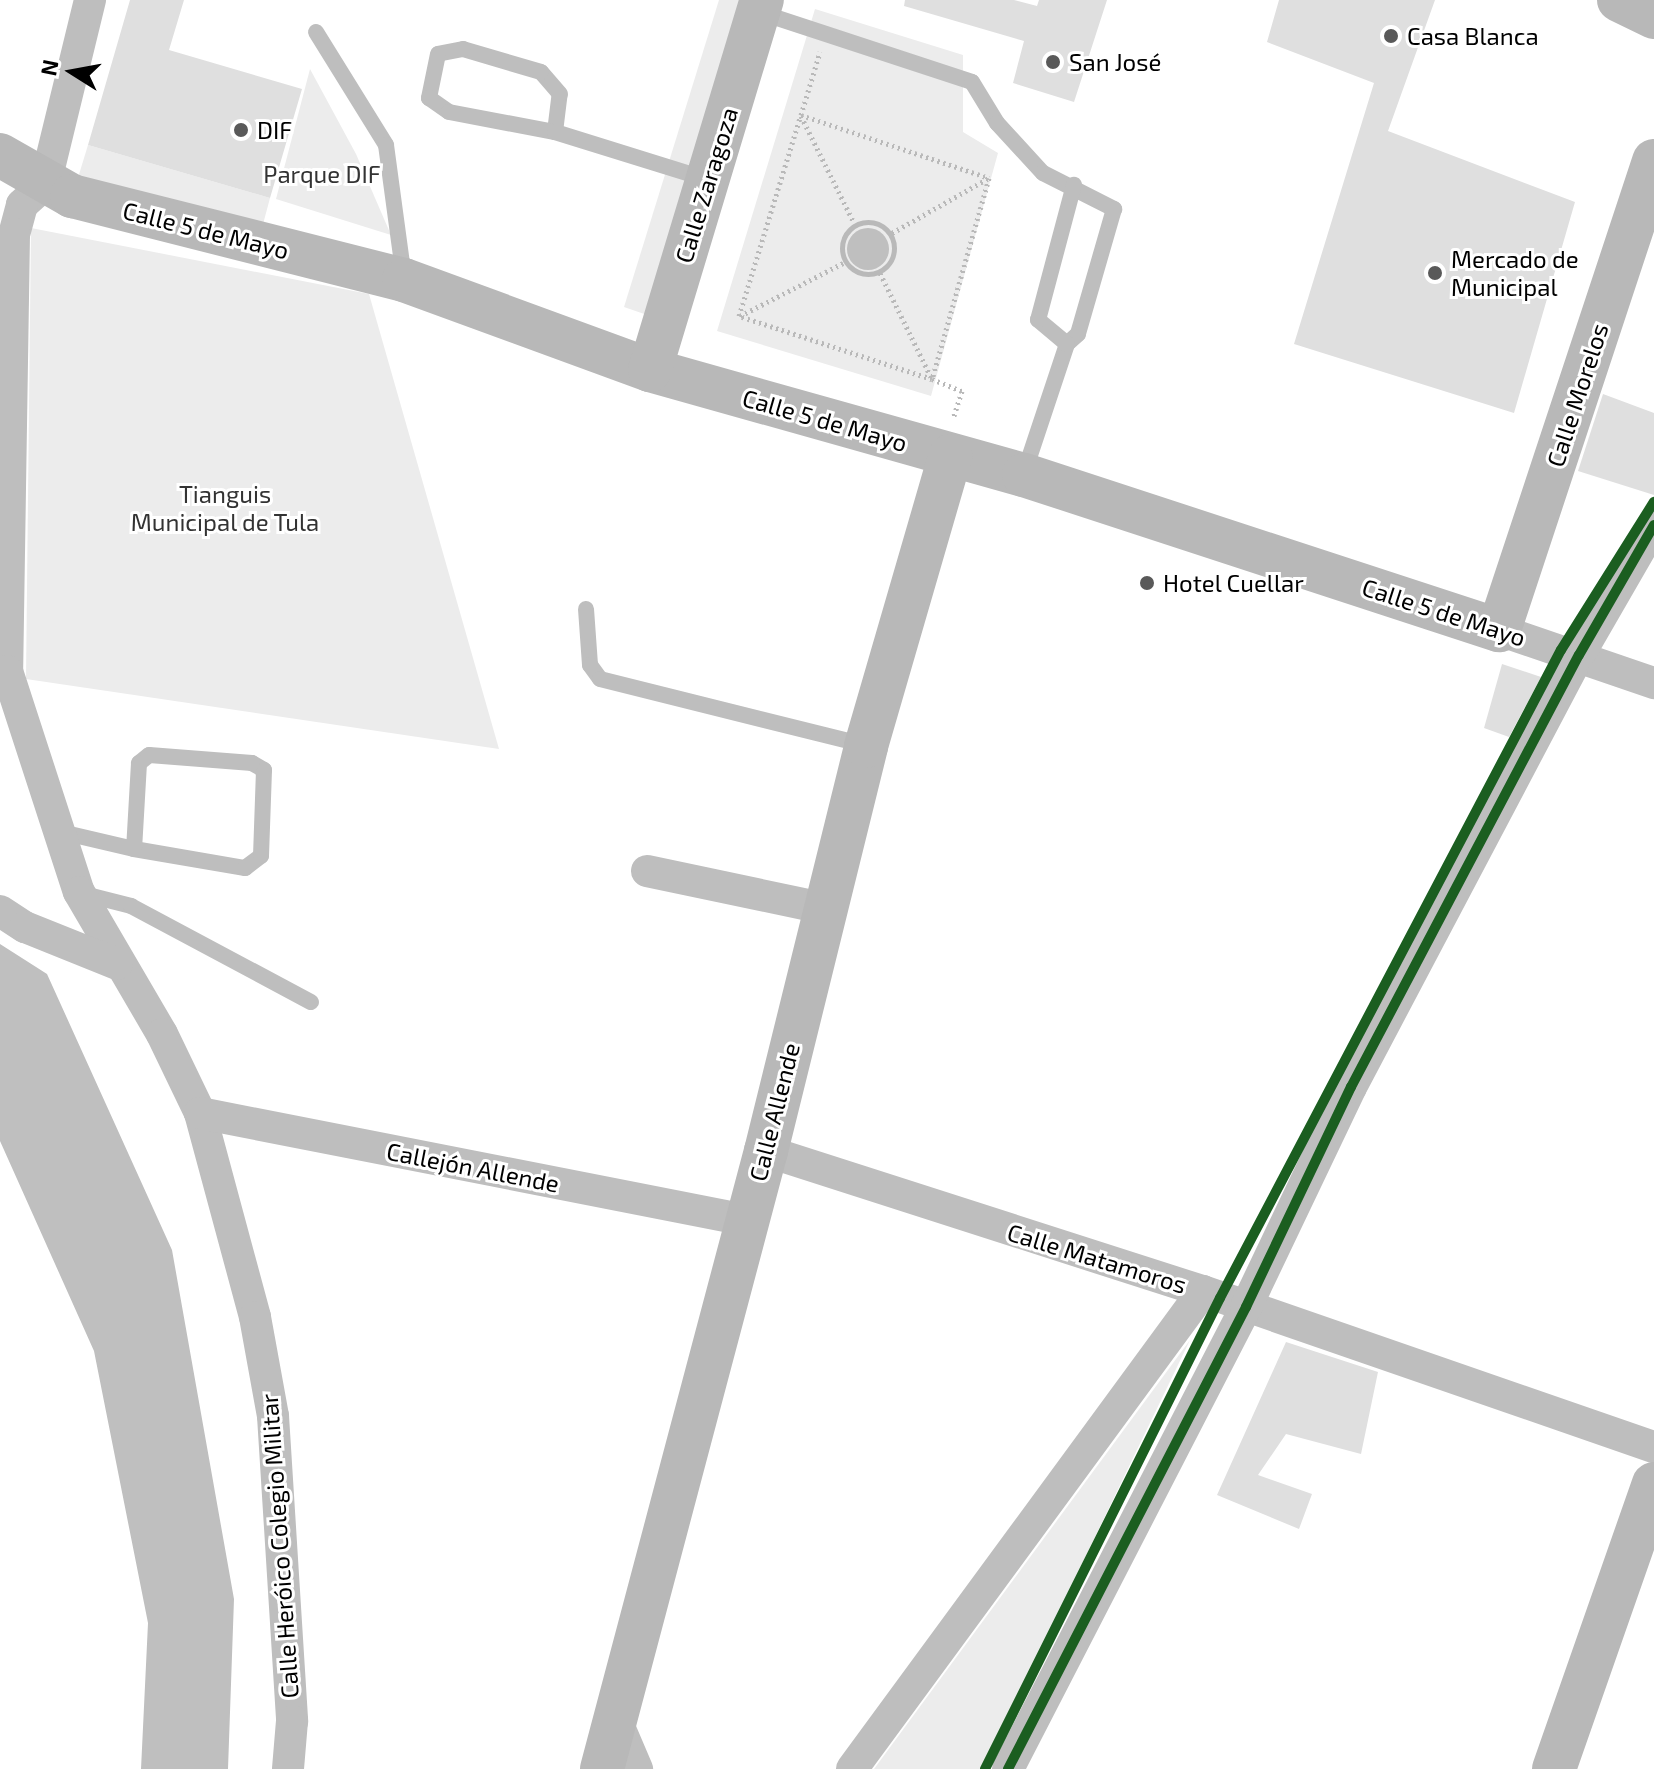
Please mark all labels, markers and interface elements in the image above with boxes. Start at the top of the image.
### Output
place label: Casa Blanca [1407,22,1539,50]
marker: Casa Blanca [1382,27,1400,45]
north arrow [32,32,112,112]
place label: San José [1069,48,1162,76]
marker: San José [1044,53,1062,71]
text: N [34,57,63,78]
street label: Calle Zaragoza [669,104,743,266]
place label: DIF [257,116,292,144]
marker: DIF [232,121,250,139]
park label: Parque DIF [263,160,381,188]
street label: Calle 5 de Mayo [120,195,292,265]
place label: Mercado de Municipal [1451,245,1579,301]
marker: Mercado de Municipal [1426,264,1444,282]
street label: Calle Morelos [1540,320,1614,470]
street label: Calle 5 de Mayo [739,383,911,457]
park label: Tianguis Municipal de Tula [130,480,320,536]
place label: Hotel Cuellar [1163,569,1304,597]
street label: Calle 5 de Mayo [1359,572,1529,652]
marker: Hotel Cuellar [1138,574,1156,592]
street label: Calle Allende [743,1040,805,1184]
street label: Callejón Allende [384,1136,562,1198]
street label: Calle Matamoros [1004,1217,1190,1299]
street label: Calle Heróico Colegio Militar [254,1393,304,1699]

